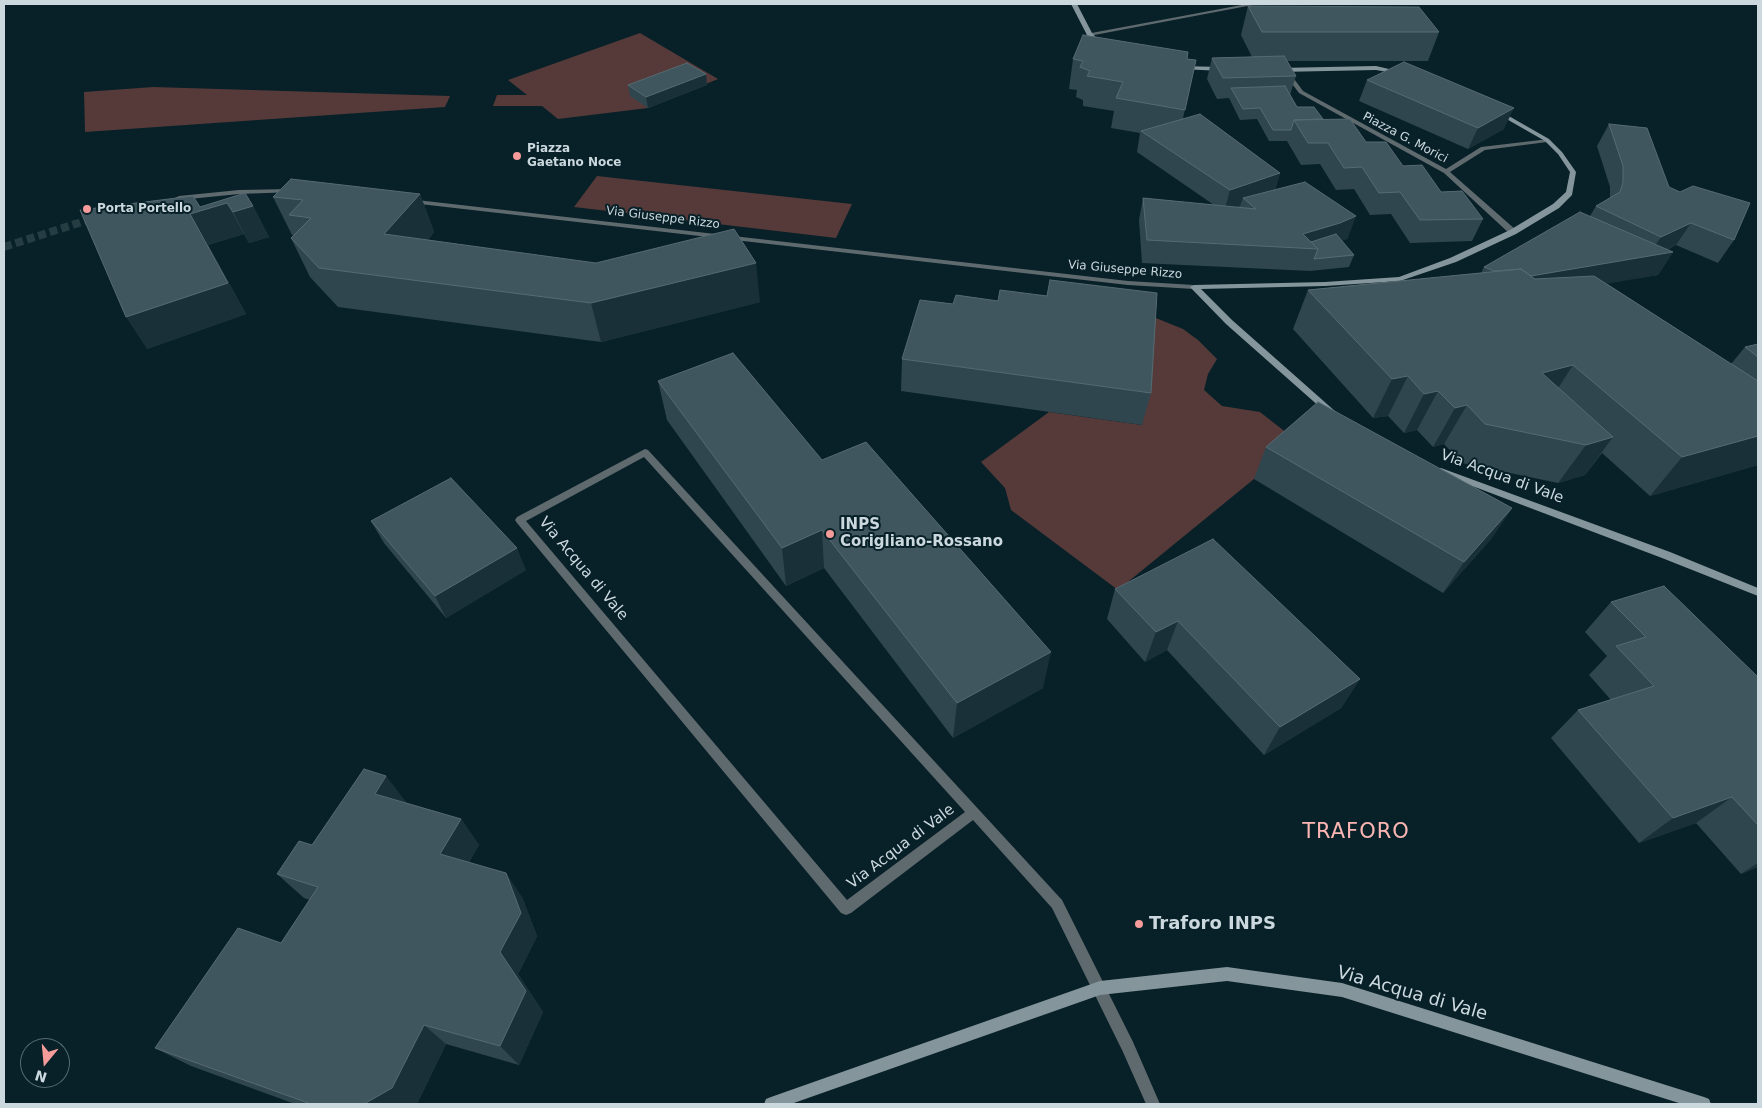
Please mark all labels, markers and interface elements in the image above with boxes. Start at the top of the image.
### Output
street label: Piazza G. Morici [1360,110,1450,166]
place label: Piazza Gaetano Noce [527,142,621,170]
marker: Piazza Gaetano Noce [511,150,523,162]
place label: Porta Portello [97,202,191,216]
marker: Porta Portello [81,203,93,215]
street label: Via Giuseppe Rizzo [605,204,721,232]
street label: Via Giuseppe Rizzo [1067,258,1183,282]
street label: Via Acqua di Vale [1438,446,1566,508]
street label: Via Acqua di Vale [535,514,631,624]
place label: INPS Corigliano-Rossano [840,516,1003,551]
marker: INPS Corigliano-Rossano [824,528,836,540]
street label: Via Acqua di Vale [844,801,958,893]
district label: TRAFORO [1301,820,1411,846]
place label: Traforo INPS [1149,913,1276,935]
marker: Traforo INPS [1133,918,1145,930]
street label: Via Acqua di Vale [1334,962,1490,1026]
north arrow [20,1038,70,1088]
text: N [33,1067,49,1086]

